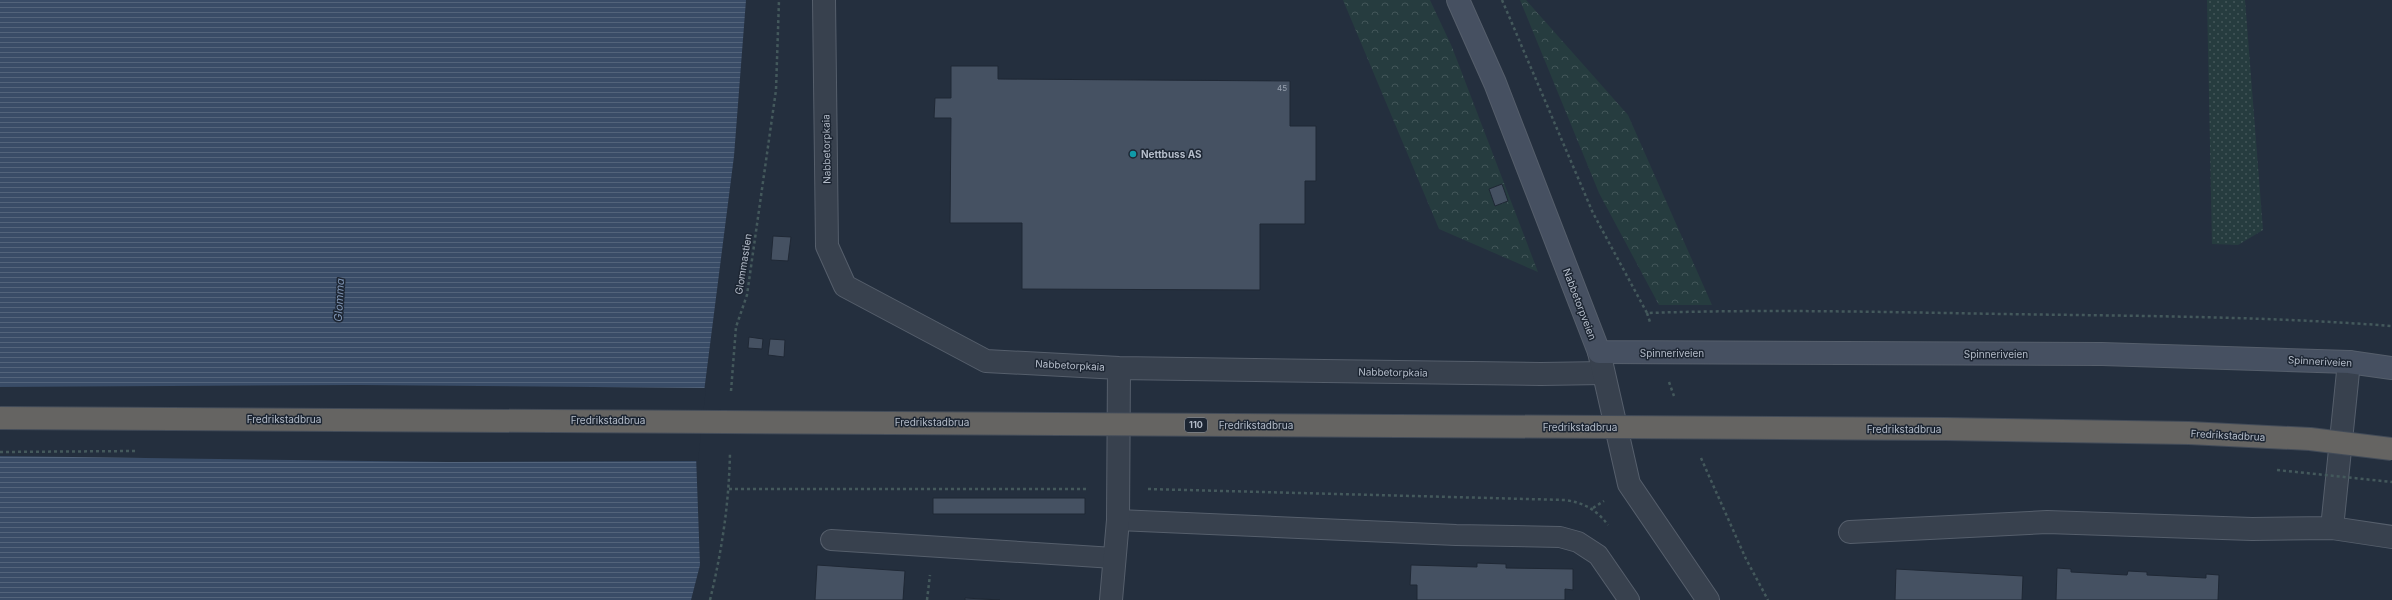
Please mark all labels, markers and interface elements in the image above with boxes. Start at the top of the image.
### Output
house number: 45 [1277,83,1287,93]
street label: Nabbetorpkaia [819,114,833,184]
place label: Nettbuss AS [1141,148,1202,160]
marker: Nettbuss AS [1128,149,1138,159]
street label: Glommastien [732,232,754,295]
street label: Nabbetorpveien [1561,267,1599,342]
water label: Glomma [331,278,347,322]
street label: Spinneriveien [1640,347,1704,359]
street label: Spinneriveien [1964,348,2028,360]
street label: Spinneriveien [2288,353,2353,369]
street label: Nabbetorpkaia [1035,357,1105,373]
street label: Nabbetorpkaia [1358,365,1428,379]
street label: Fredrikstadbrua [247,413,321,425]
street label: Fredrikstadbrua [571,414,645,426]
street label: Fredrikstadbrua [895,416,969,428]
road number: 110 [1185,418,1207,432]
street label: Fredrikstadbrua [1219,419,1293,431]
street label: Fredrikstadbrua [1543,421,1617,433]
street label: Fredrikstadbrua [1867,423,1941,435]
street label: Fredrikstadbrua [2190,427,2266,443]

